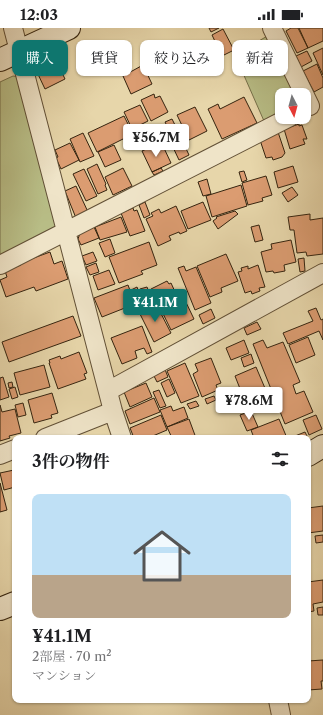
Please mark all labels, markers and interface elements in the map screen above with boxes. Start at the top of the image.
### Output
text: 12:03 [20,5,58,24]
chip: 購入 [12,40,68,76]
chip: 賃貸 [76,40,132,76]
chip: 絞り込み [140,40,224,76]
chip: 新着 [232,40,288,76]
north arrow [275,88,311,124]
map controls [275,88,311,124]
pin: ¥56.7M [123,124,189,158]
text: ¥56.7M [132,129,180,145]
pin: ¥41.1M [122,289,188,323]
text: ¥41.1M [132,294,178,310]
pin: ¥78.6M [216,387,282,421]
text: ¥78.6M [225,392,273,408]
icon: filters [269,448,291,470]
text: 3件の物件 [32,451,110,471]
icon: home [126,520,198,592]
text: ¥41.1M [32,626,92,646]
text: 2部屋 · 70 m² [32,648,112,664]
text: マンション [32,667,96,683]

